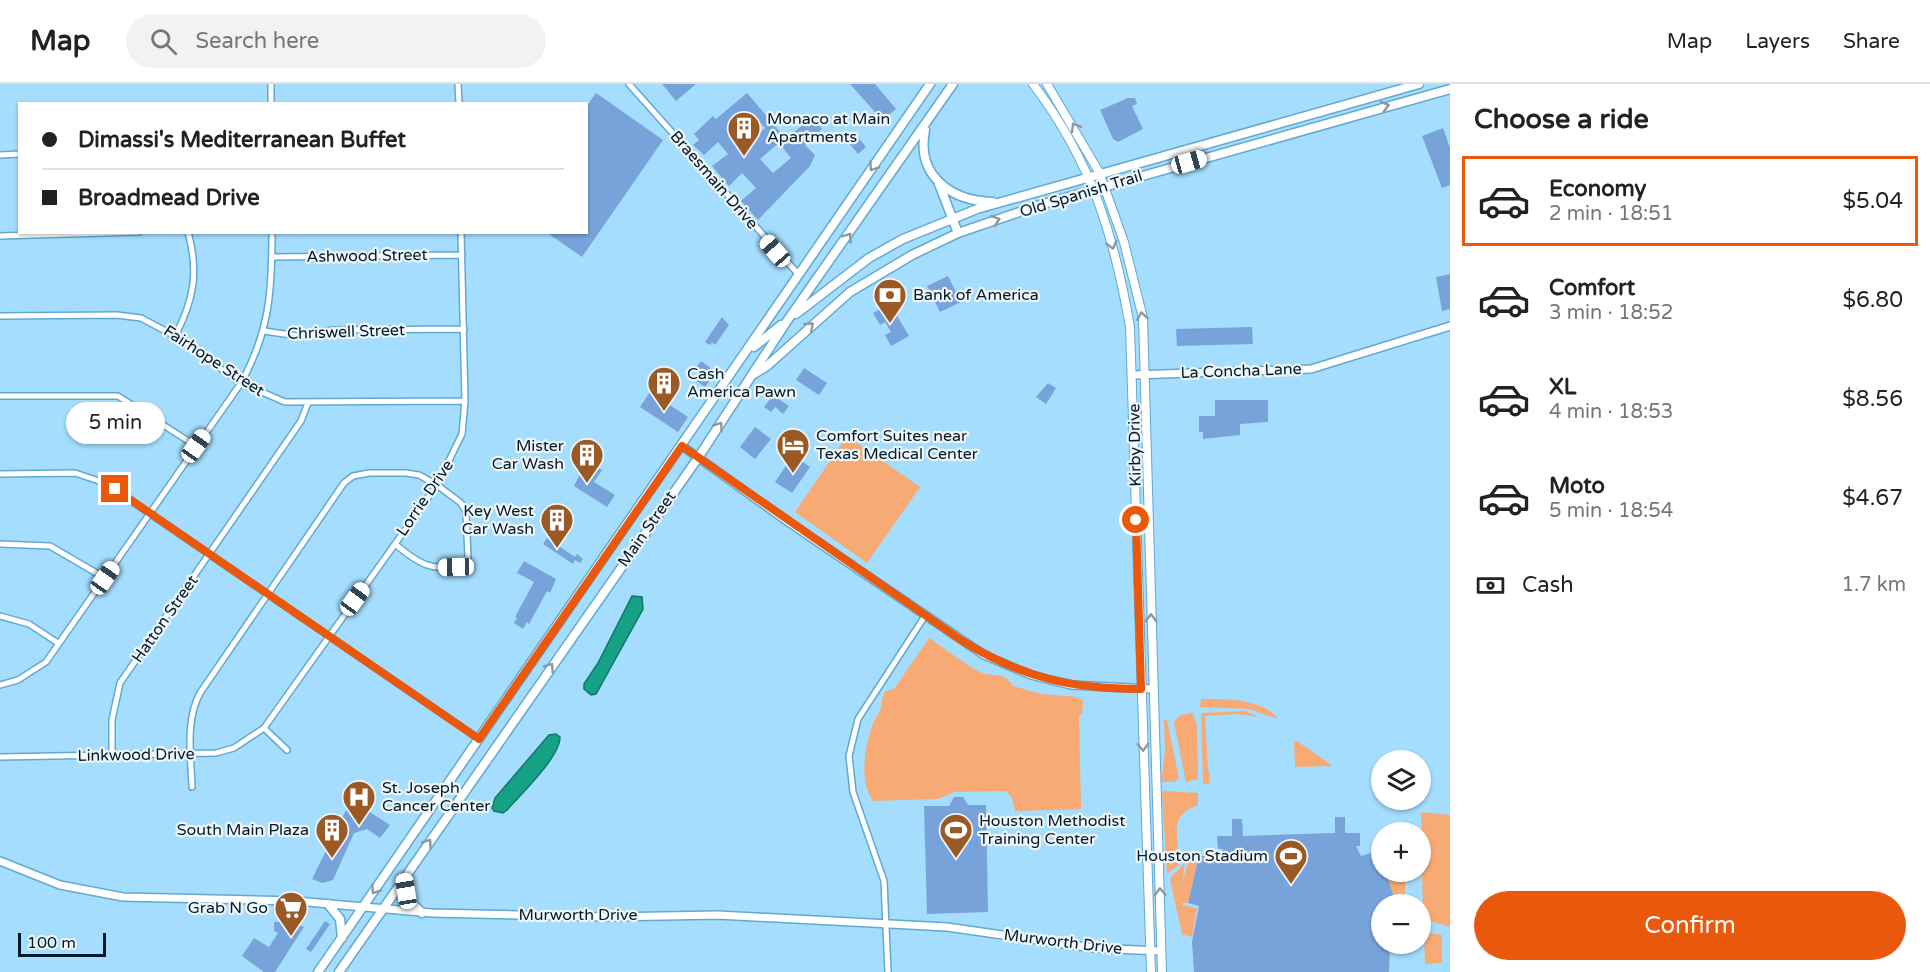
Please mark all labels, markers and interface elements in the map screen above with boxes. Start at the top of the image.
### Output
search box [126,14,546,68]
text: Map [30,24,90,58]
icon: search [147,25,180,58]
text: Search here [195,28,319,54]
text: Map [1667,29,1712,54]
text: Layers [1745,29,1810,54]
text: Share [1843,29,1900,54]
one-way arrow [1380,101,1390,114]
text: Choose a ride [1474,103,1649,136]
place label: Monaco at Main Apartments [767,109,890,147]
building icon: Monaco at Main Apartments [726,110,762,157]
one-way arrow [1071,123,1082,133]
text: Dimassi's Mediterranean Buffet [78,127,406,153]
street label: Braesmain Drive [666,127,762,233]
car [1169,148,1209,176]
one-way arrow [869,160,880,171]
street label: Old Spanish Trail [1017,166,1145,222]
icon: car [1477,174,1531,228]
text: Economy [1549,176,1646,202]
text: Broadmead Drive [78,185,260,211]
text: $5.04 [1842,188,1903,214]
text: 2 min · 18:51 [1549,202,1673,226]
one-way arrow [990,214,1001,227]
car [756,232,794,270]
one-way arrow [841,232,852,243]
one-way arrow [1105,239,1117,250]
street label: Ashwood Street [306,245,428,267]
icon: car [1477,273,1531,327]
text: Comfort [1549,275,1635,301]
bank icon: Bank of America [872,277,908,324]
place label: Bank of America [913,285,1039,305]
text: $6.80 [1842,287,1903,313]
text: 3 min · 18:52 [1549,301,1673,325]
one-way arrow [1136,311,1148,321]
street label: Chriswell Street [287,320,405,344]
street label: Fairhope Street [160,321,268,401]
one-way arrow [803,322,813,333]
street label: La Concha Lane [1180,359,1302,383]
place label: Cash America Pawn [687,364,796,402]
building icon: Cash America Pawn [646,365,682,412]
icon: car [1477,372,1531,426]
text: XL [1549,374,1576,400]
text: $8.56 [1842,386,1903,412]
text: 4 min · 18:53 [1549,400,1673,424]
callout: 5 min [66,402,164,444]
street label: Kirby Drive [1124,403,1146,487]
text: 5 min [89,411,142,435]
one-way arrow [711,422,722,433]
car [178,426,214,466]
place label: Comfort Suites near Texas Medical Center [816,426,979,464]
hotel icon: Comfort Suites near Texas Medical Center [775,427,811,474]
place label: Mister Car Wash [492,436,565,474]
building icon: Mister Car Wash [569,437,605,484]
street label: Lorrie Drive [392,456,458,540]
icon: car [1477,471,1531,525]
text: Moto [1549,473,1605,499]
route end [101,475,128,502]
text: $4.67 [1842,485,1903,511]
street label: Main Street [614,487,680,571]
text: 5 min · 18:54 [1549,499,1673,523]
place label: Key West Car Wash [462,501,534,539]
building icon: Key West Car Wash [539,502,575,549]
route start [1122,506,1149,533]
car [87,558,123,598]
car [438,558,474,576]
icon: cash [1474,569,1507,602]
street label: Hatton Street [127,571,203,667]
text: Cash [1522,572,1574,598]
text: 1.7 km [1841,573,1906,597]
car [337,579,373,619]
one-way arrow [1145,613,1158,622]
one-way arrow [543,663,554,674]
one-way arrow [1137,743,1150,752]
street label: Linkwood Drive [77,744,195,766]
map controls [1371,750,1431,954]
button: layers [1371,750,1431,810]
place label: St. Joseph Cancer Center [382,778,491,816]
hospital icon: St. Joseph Cancer Center [341,779,377,826]
place label: Houston Methodist Training Center [979,811,1125,849]
building icon: South Main Plaza [314,812,350,859]
sports icon: Houston Methodist Training Center [938,812,974,859]
place label: South Main Plaza [177,820,309,840]
button: + [1371,822,1431,882]
sports icon: Houston Stadium [1273,838,1309,885]
one-way arrow [421,839,432,850]
place label: Houston Stadium [1136,846,1268,866]
car [394,872,418,910]
one-way arrow [371,883,382,894]
one-way arrow [1153,888,1166,897]
supermarket icon: Grab N Go [273,890,309,937]
button: Confirm [1474,891,1906,960]
button: − [1371,894,1431,954]
place label: Grab N Go [188,898,268,918]
street label: Murworth Drive [519,905,637,925]
street label: Murworth Drive [1003,925,1123,959]
scale bar [18,930,106,958]
text: 100 m [27,933,76,953]

